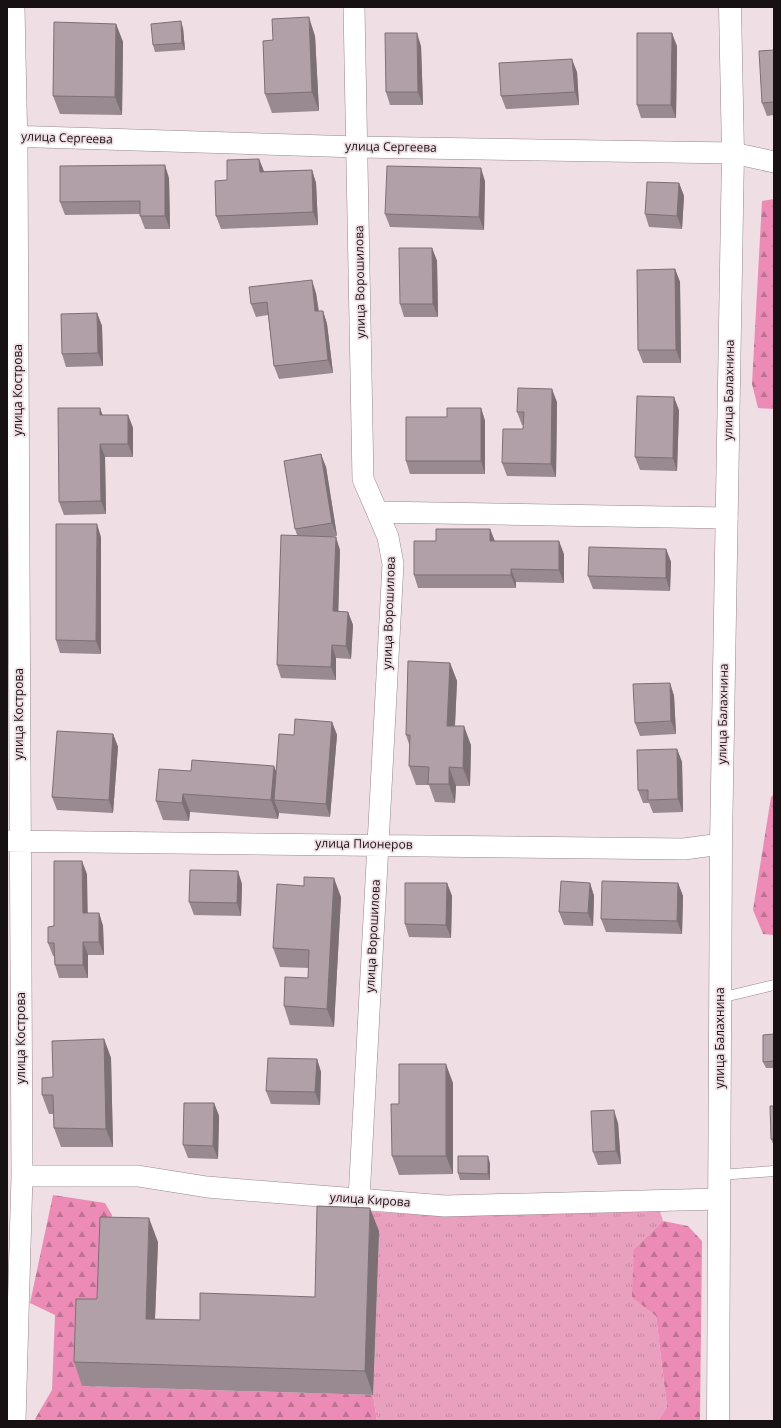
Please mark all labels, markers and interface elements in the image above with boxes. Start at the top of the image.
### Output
street label: улица Сергеева [21,127,113,148]
street label: улица Сергеева [345,137,437,156]
street label: улица Ворошилова [350,225,369,339]
street label: улица Балахнина [719,339,738,441]
street label: улица Кострова [9,344,26,436]
street label: улица Ворошилова [378,556,399,670]
street label: улица Балахнина [713,663,732,765]
street label: улица Кострова [10,668,27,760]
street label: улица Пионеров [315,834,413,853]
street label: улица Ворошилова [361,879,384,993]
street label: улица Балахнина [711,987,728,1089]
street label: улица Кострова [12,992,29,1084]
street label: улица Кирова [329,1188,411,1211]

